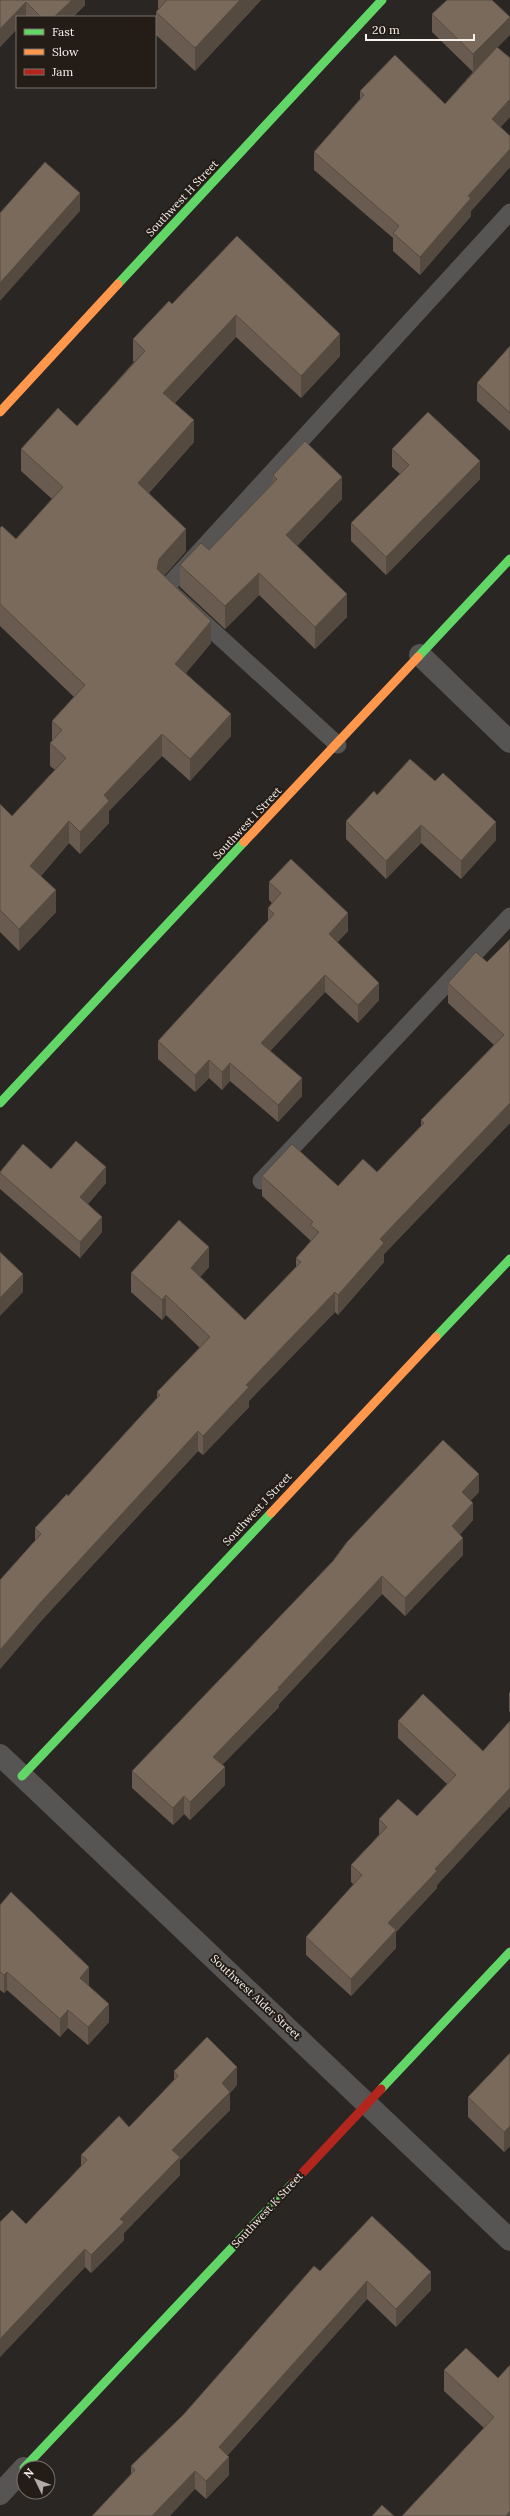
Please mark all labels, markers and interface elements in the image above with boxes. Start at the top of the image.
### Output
legend [16,16,156,88]
scale bar [366,16,474,42]
text: 20 m [372,22,400,37]
text: Fast [52,24,75,39]
text: Slow [52,44,79,59]
text: Jam [51,64,73,79]
street label: Southwest H Street [143,156,222,239]
street label: Southwest I Street [210,783,285,862]
street label: Southwest J Street [219,1469,295,1549]
street label: Southwest Alder Street [208,1952,305,2043]
street label: Southwest K Street [228,2169,306,2251]
north arrow [16,2460,56,2500]
text: N [21,2465,37,2481]

